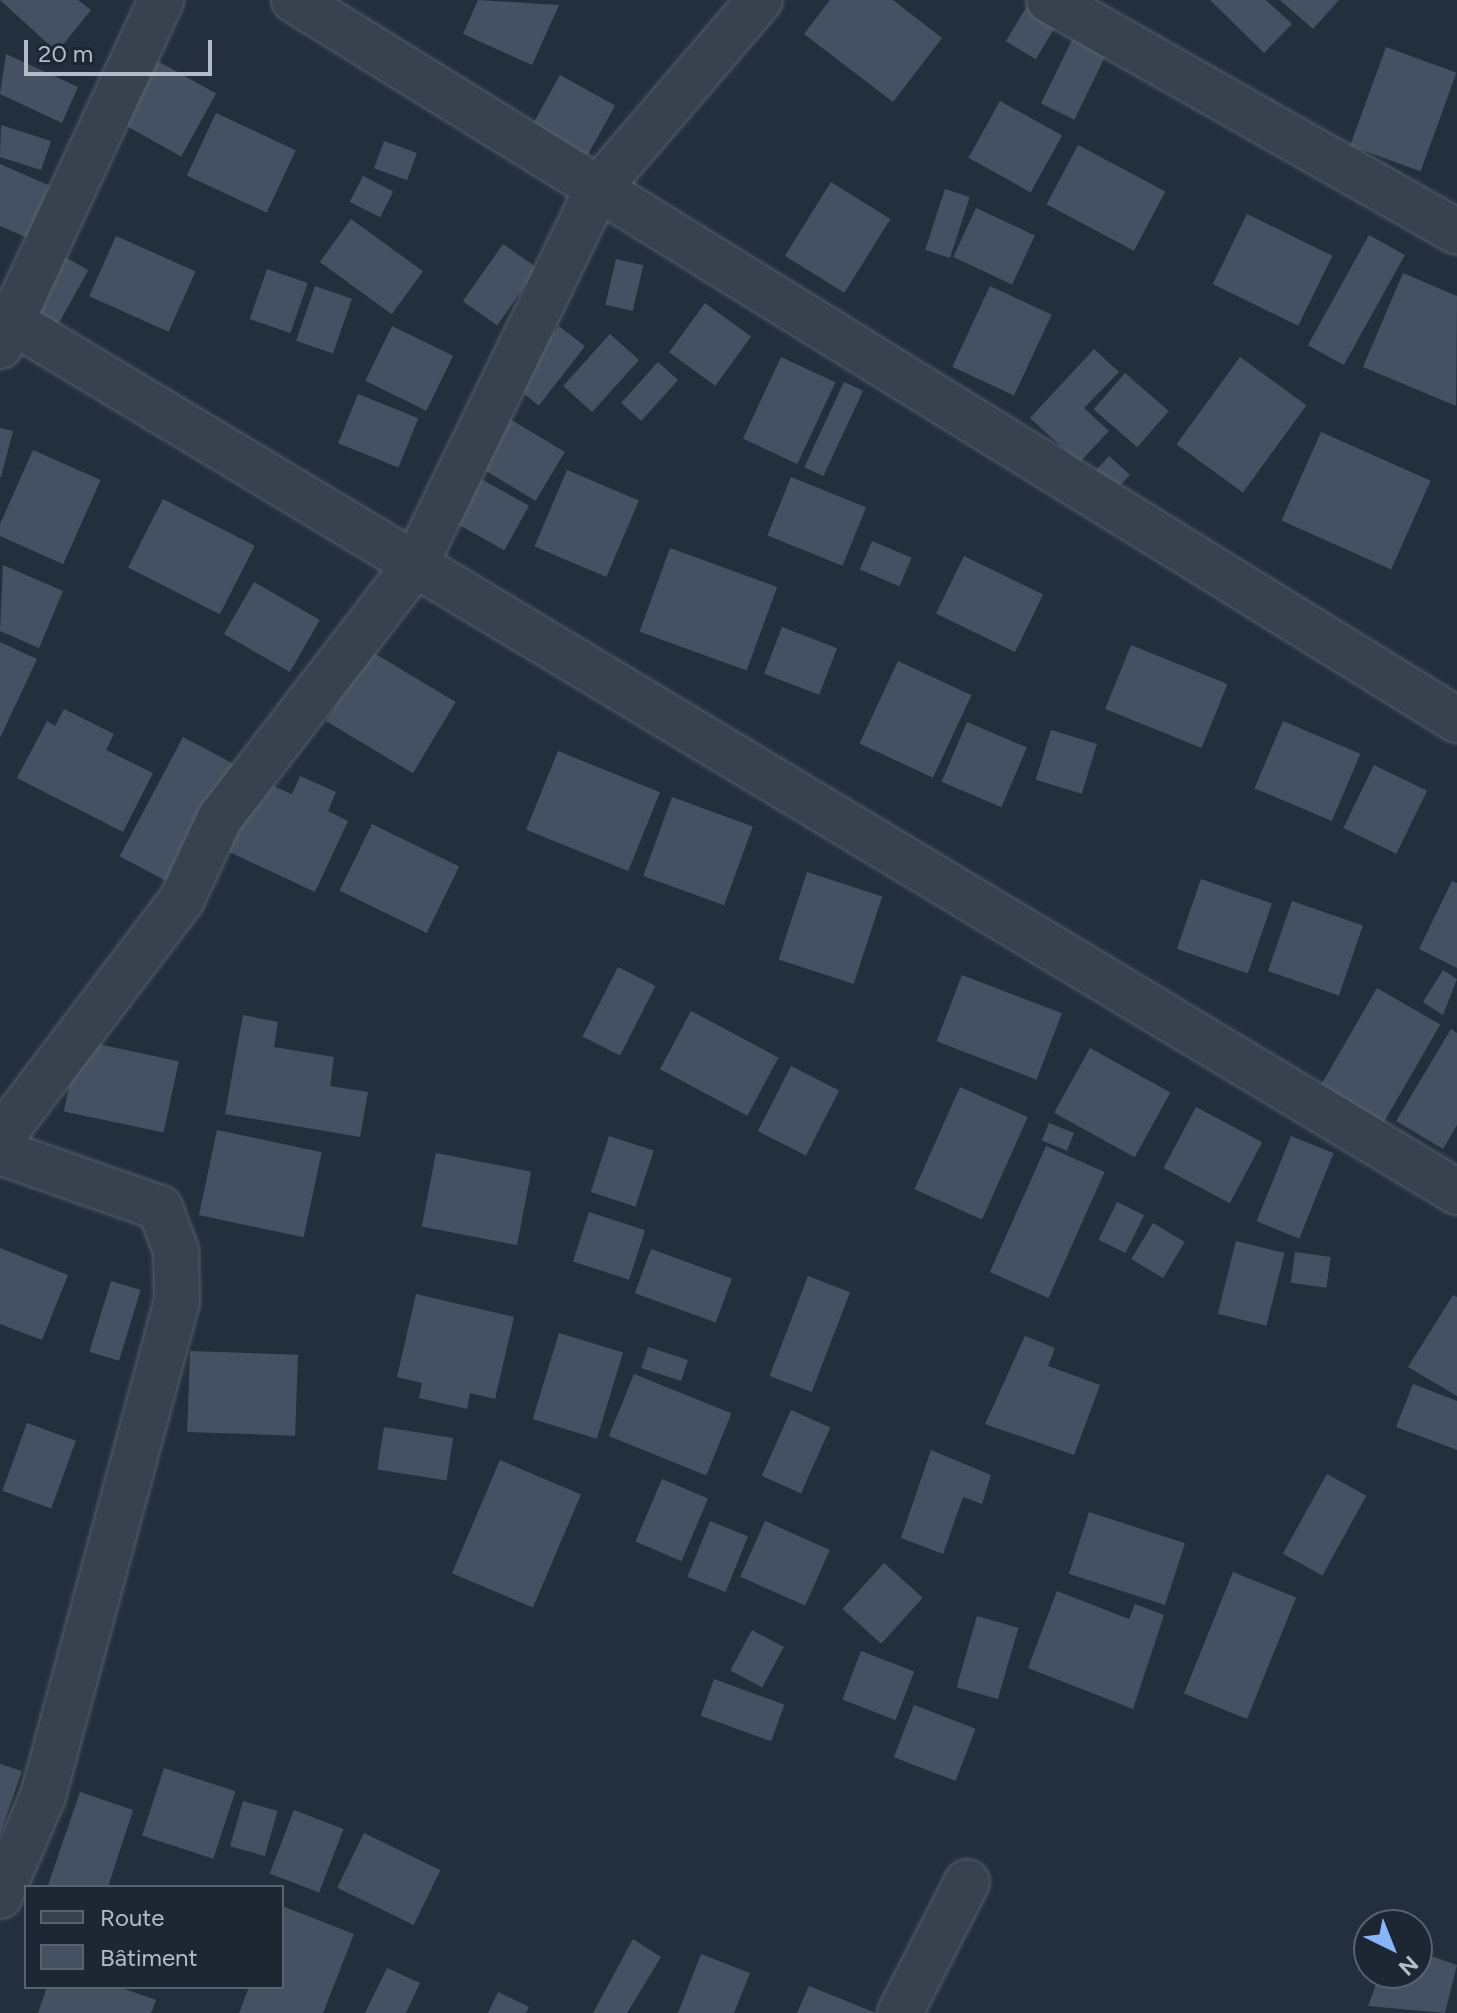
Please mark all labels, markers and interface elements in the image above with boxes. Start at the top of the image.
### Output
scale bar [28,24,216,74]
text: 20 m [38,39,93,68]
legend [24,1885,284,1989]
text: Route [100,1903,164,1932]
north arrow [1353,1909,1433,1989]
text: Bâtiment [100,1943,198,1972]
text: N [1393,1950,1424,1981]

